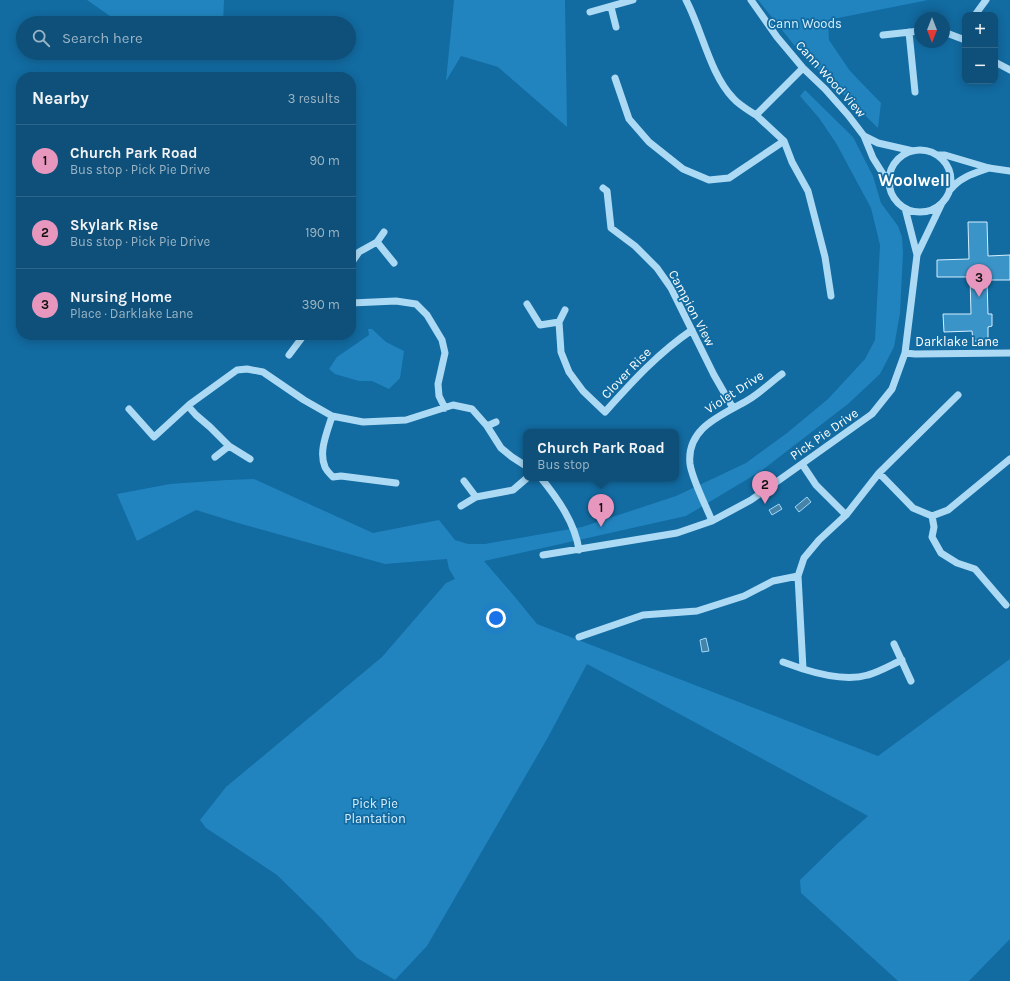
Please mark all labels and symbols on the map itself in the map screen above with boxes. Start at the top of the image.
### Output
north arrow [914,12,950,48]
park label: Cann Woods [768,16,842,31]
street label: Cann Wood View [793,38,870,121]
district label: Woolwell [878,170,950,190]
pin: 3 [966,264,992,297]
street label: Campion View [666,267,719,349]
street label: Darklake Lane [915,334,999,349]
street label: Clover Rise [598,344,654,402]
street label: Violet Drive [702,367,766,417]
street label: Pick Pie Drive [787,405,861,463]
pin: 2 [752,471,778,504]
pin: 1 [588,494,614,527]
your location [486,608,506,628]
park label: Pick Pie Plantation [344,796,406,826]

